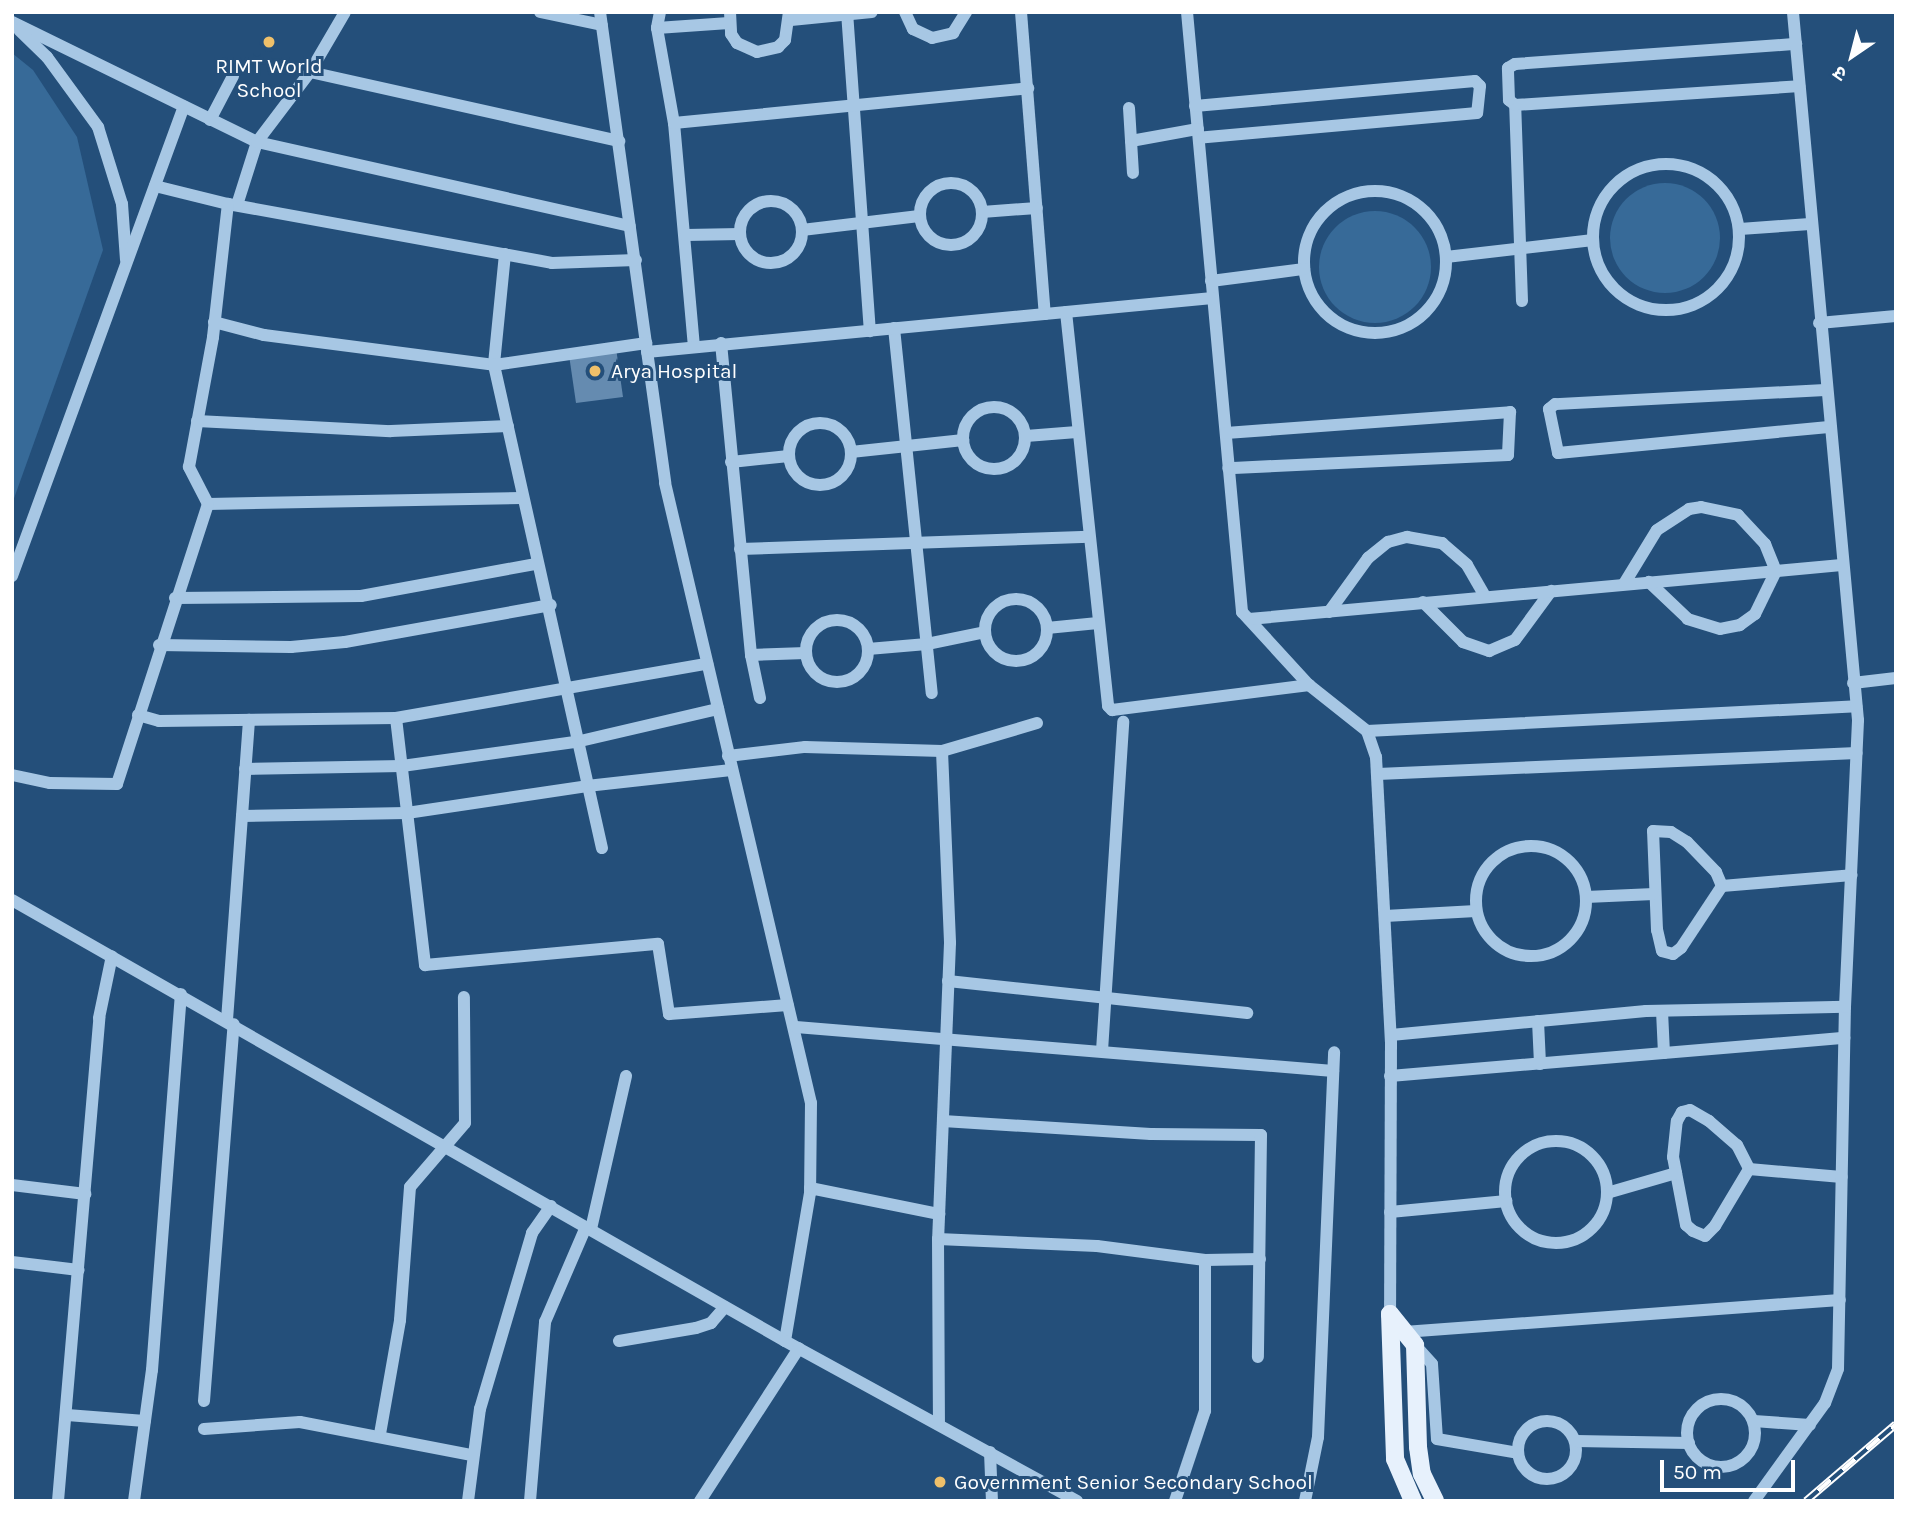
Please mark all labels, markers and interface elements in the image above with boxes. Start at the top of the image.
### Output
north arrow [1817,21,1887,91]
marker: RIMT World School [261,34,277,50]
place label: RIMT World School [215,53,323,103]
text: उ [1829,61,1851,85]
place label: Arya Hospital [611,358,737,384]
marker: Arya Hospital [585,361,605,381]
scale bar [1663,1446,1798,1490]
text: 50 m [1673,1460,1722,1484]
place label: Government Senior Secondary School [954,1469,1313,1495]
marker: Government Senior Secondary School [932,1474,948,1490]

